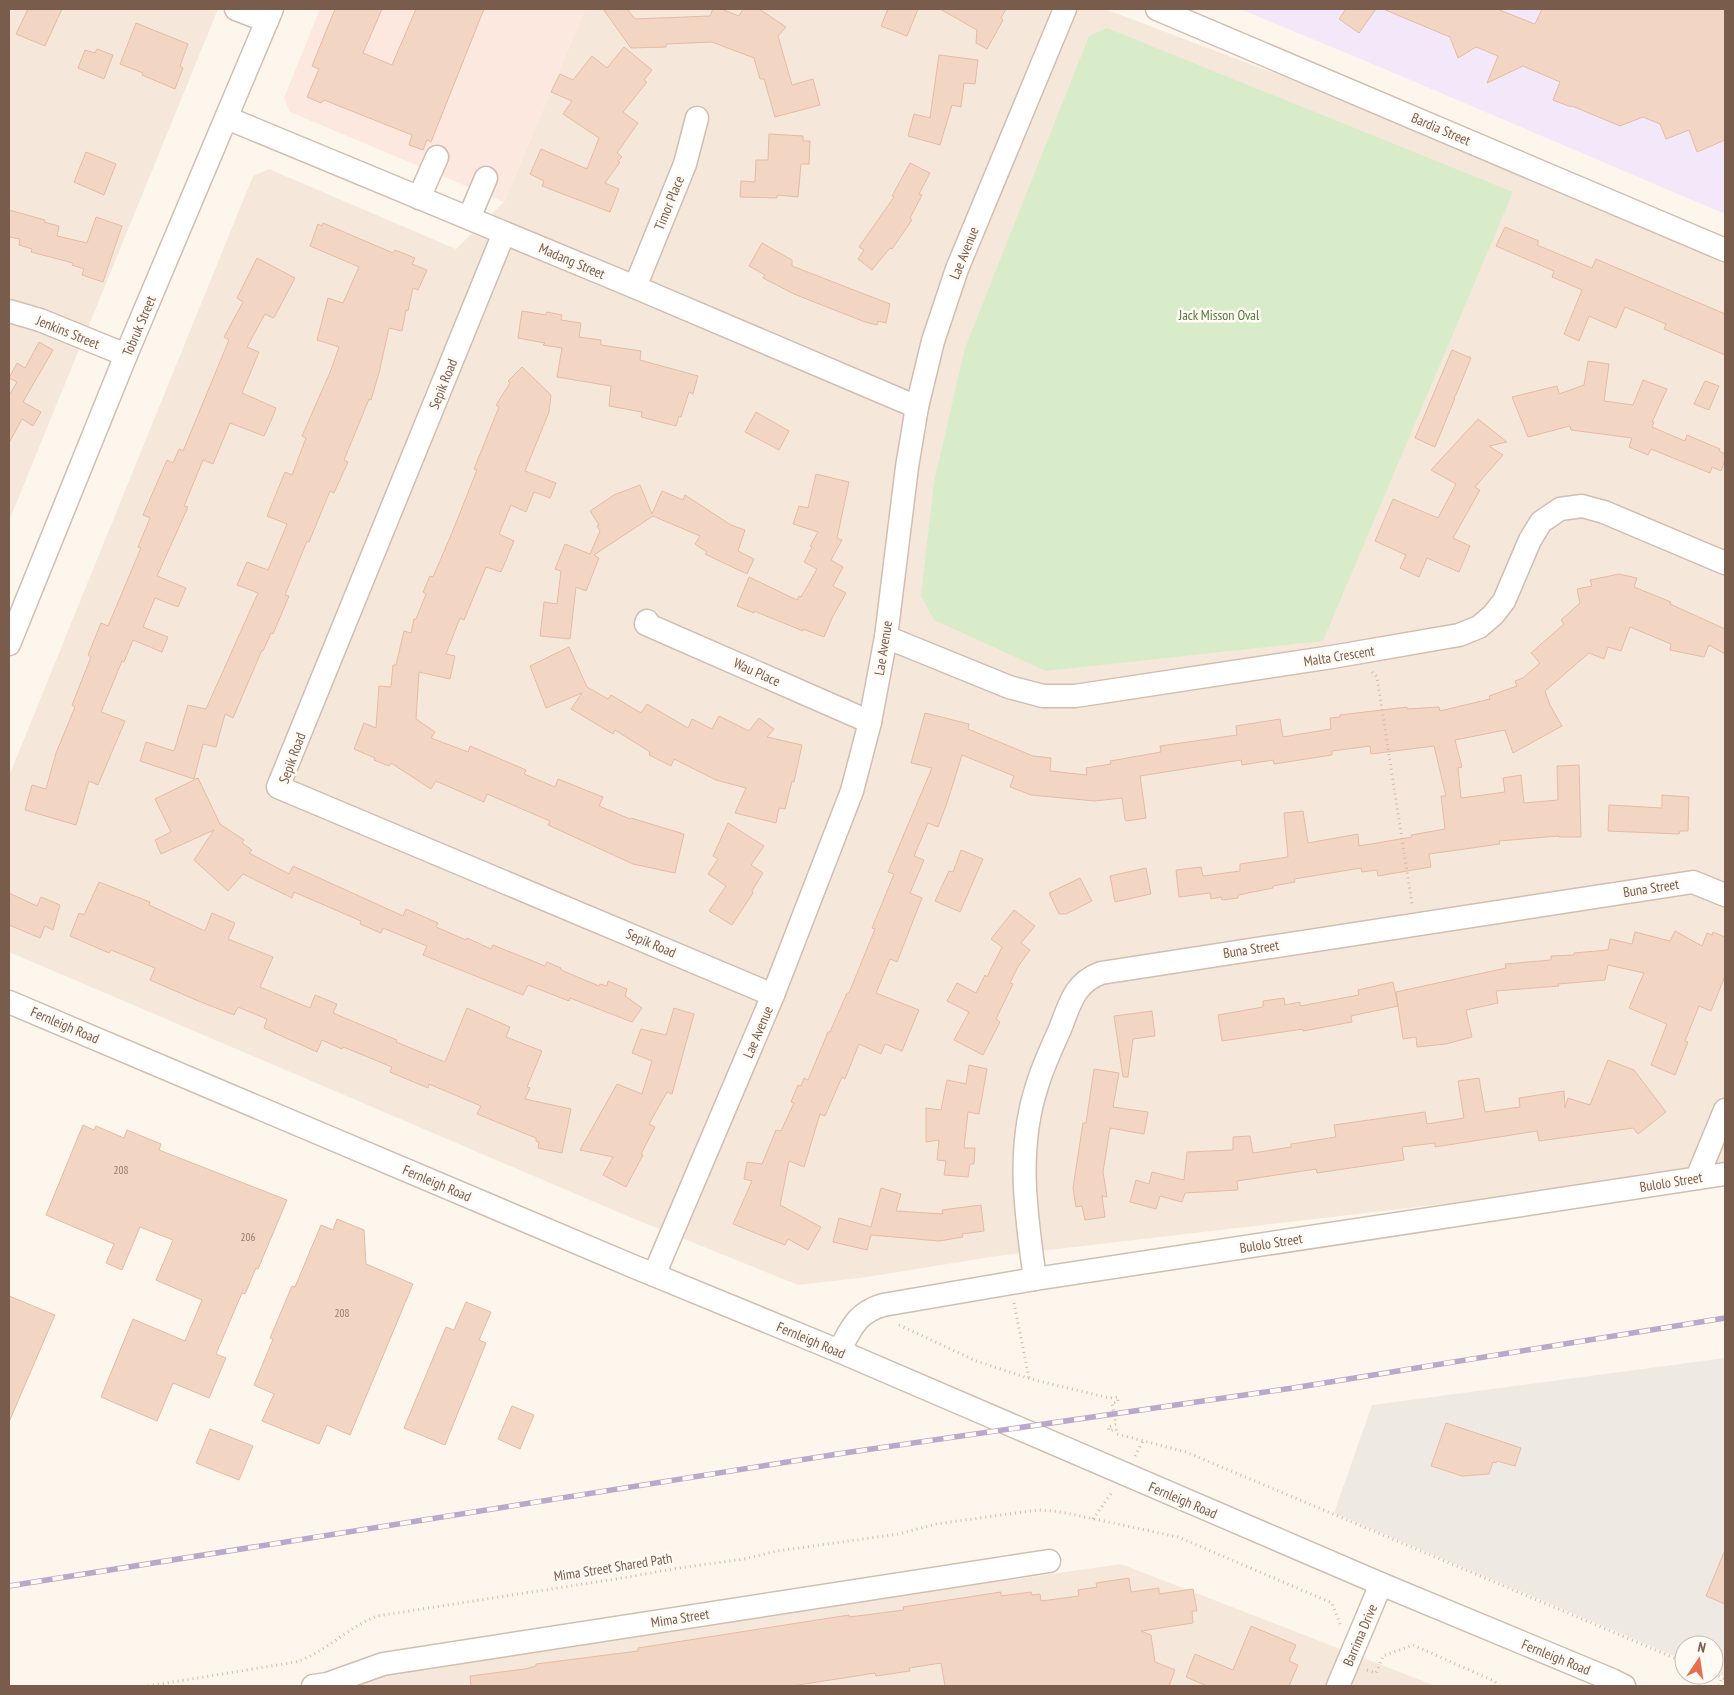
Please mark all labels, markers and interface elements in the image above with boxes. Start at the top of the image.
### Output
street label: Bardia Street [1409,108,1473,150]
street label: Timor Place [650,173,688,233]
street label: Lae Avenue [945,224,983,282]
street label: Madang Street [536,239,608,283]
street label: Tobruk Street [118,293,160,359]
park label: Jack Misson Oval [1178,306,1260,324]
street label: Jenkins Street [33,311,102,353]
street label: Sepik Road [425,356,461,412]
street label: Lae Avenue [870,619,896,677]
street label: Malta Crescent [1302,642,1376,670]
street label: Wau Place [731,654,783,690]
street label: Sepik Road [275,730,309,786]
street label: Buna Street [1622,875,1680,901]
street label: Sepik Road [623,924,679,962]
street label: Buna Street [1222,936,1280,962]
street label: Fernleigh Road [28,1003,102,1047]
street label: Lae Avenue [739,1003,777,1061]
street label: Fernleigh Road [400,1161,474,1205]
house number: 208 [114,1163,128,1177]
street label: Bulolo Street [1638,1168,1704,1196]
street label: Bulolo Street [1238,1229,1304,1257]
house number: 206 [241,1230,255,1244]
house number: 208 [335,1306,349,1320]
street label: Fernleigh Road [774,1318,848,1362]
street label: Fernleigh Road [1146,1478,1220,1522]
street label: Mima Street Shared Path [553,1549,673,1585]
street label: Barrima Drive [1339,1601,1381,1669]
street label: Mima Street [650,1605,711,1631]
street label: Fernleigh Road [1519,1635,1593,1679]
north arrow [1674,1635,1724,1685]
text: N [1696,1638,1708,1657]

